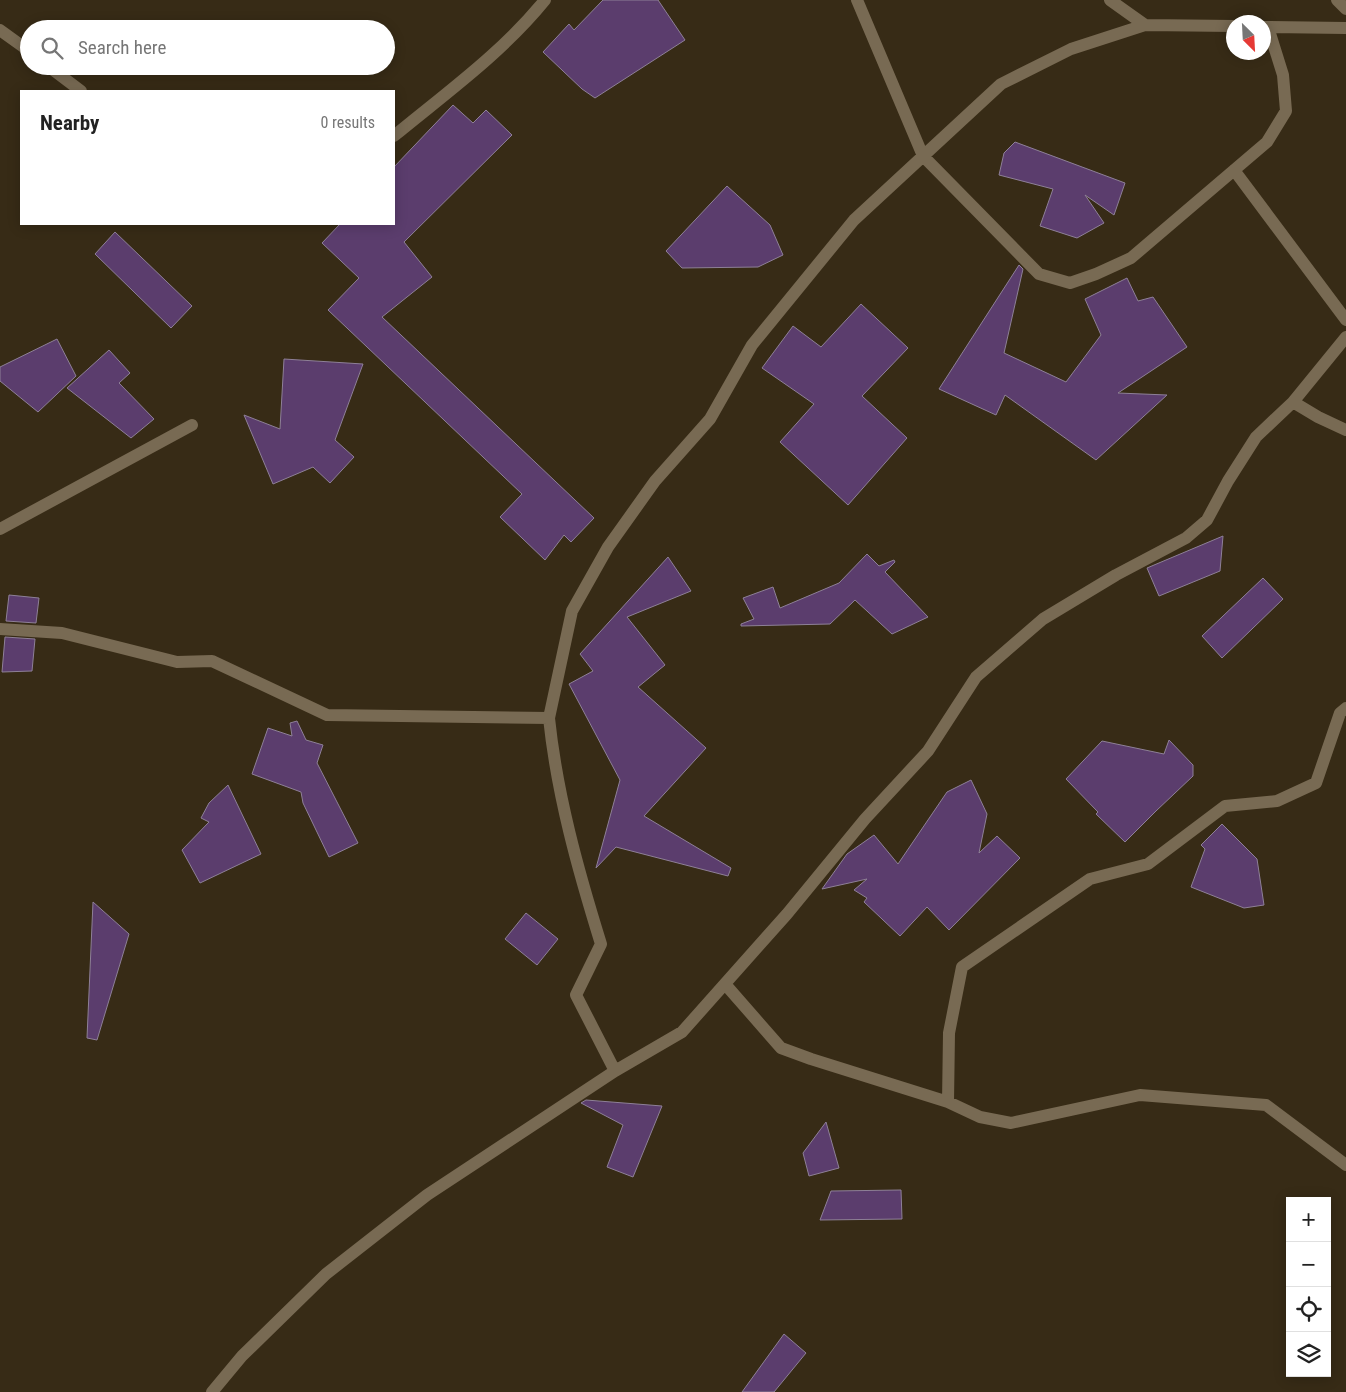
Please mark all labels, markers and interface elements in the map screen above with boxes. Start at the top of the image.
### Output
north arrow [1226,15,1271,60]
search box [20,20,395,75]
icon: search [38,34,66,62]
text: Search here [78,36,166,59]
text: Nearby [40,111,99,135]
text: 0 results [320,113,375,132]
map controls [1286,1197,1331,1377]
button: + [1286,1197,1331,1242]
button: − [1286,1242,1331,1287]
button: locate [1286,1287,1331,1332]
button: layers [1286,1332,1331,1377]

